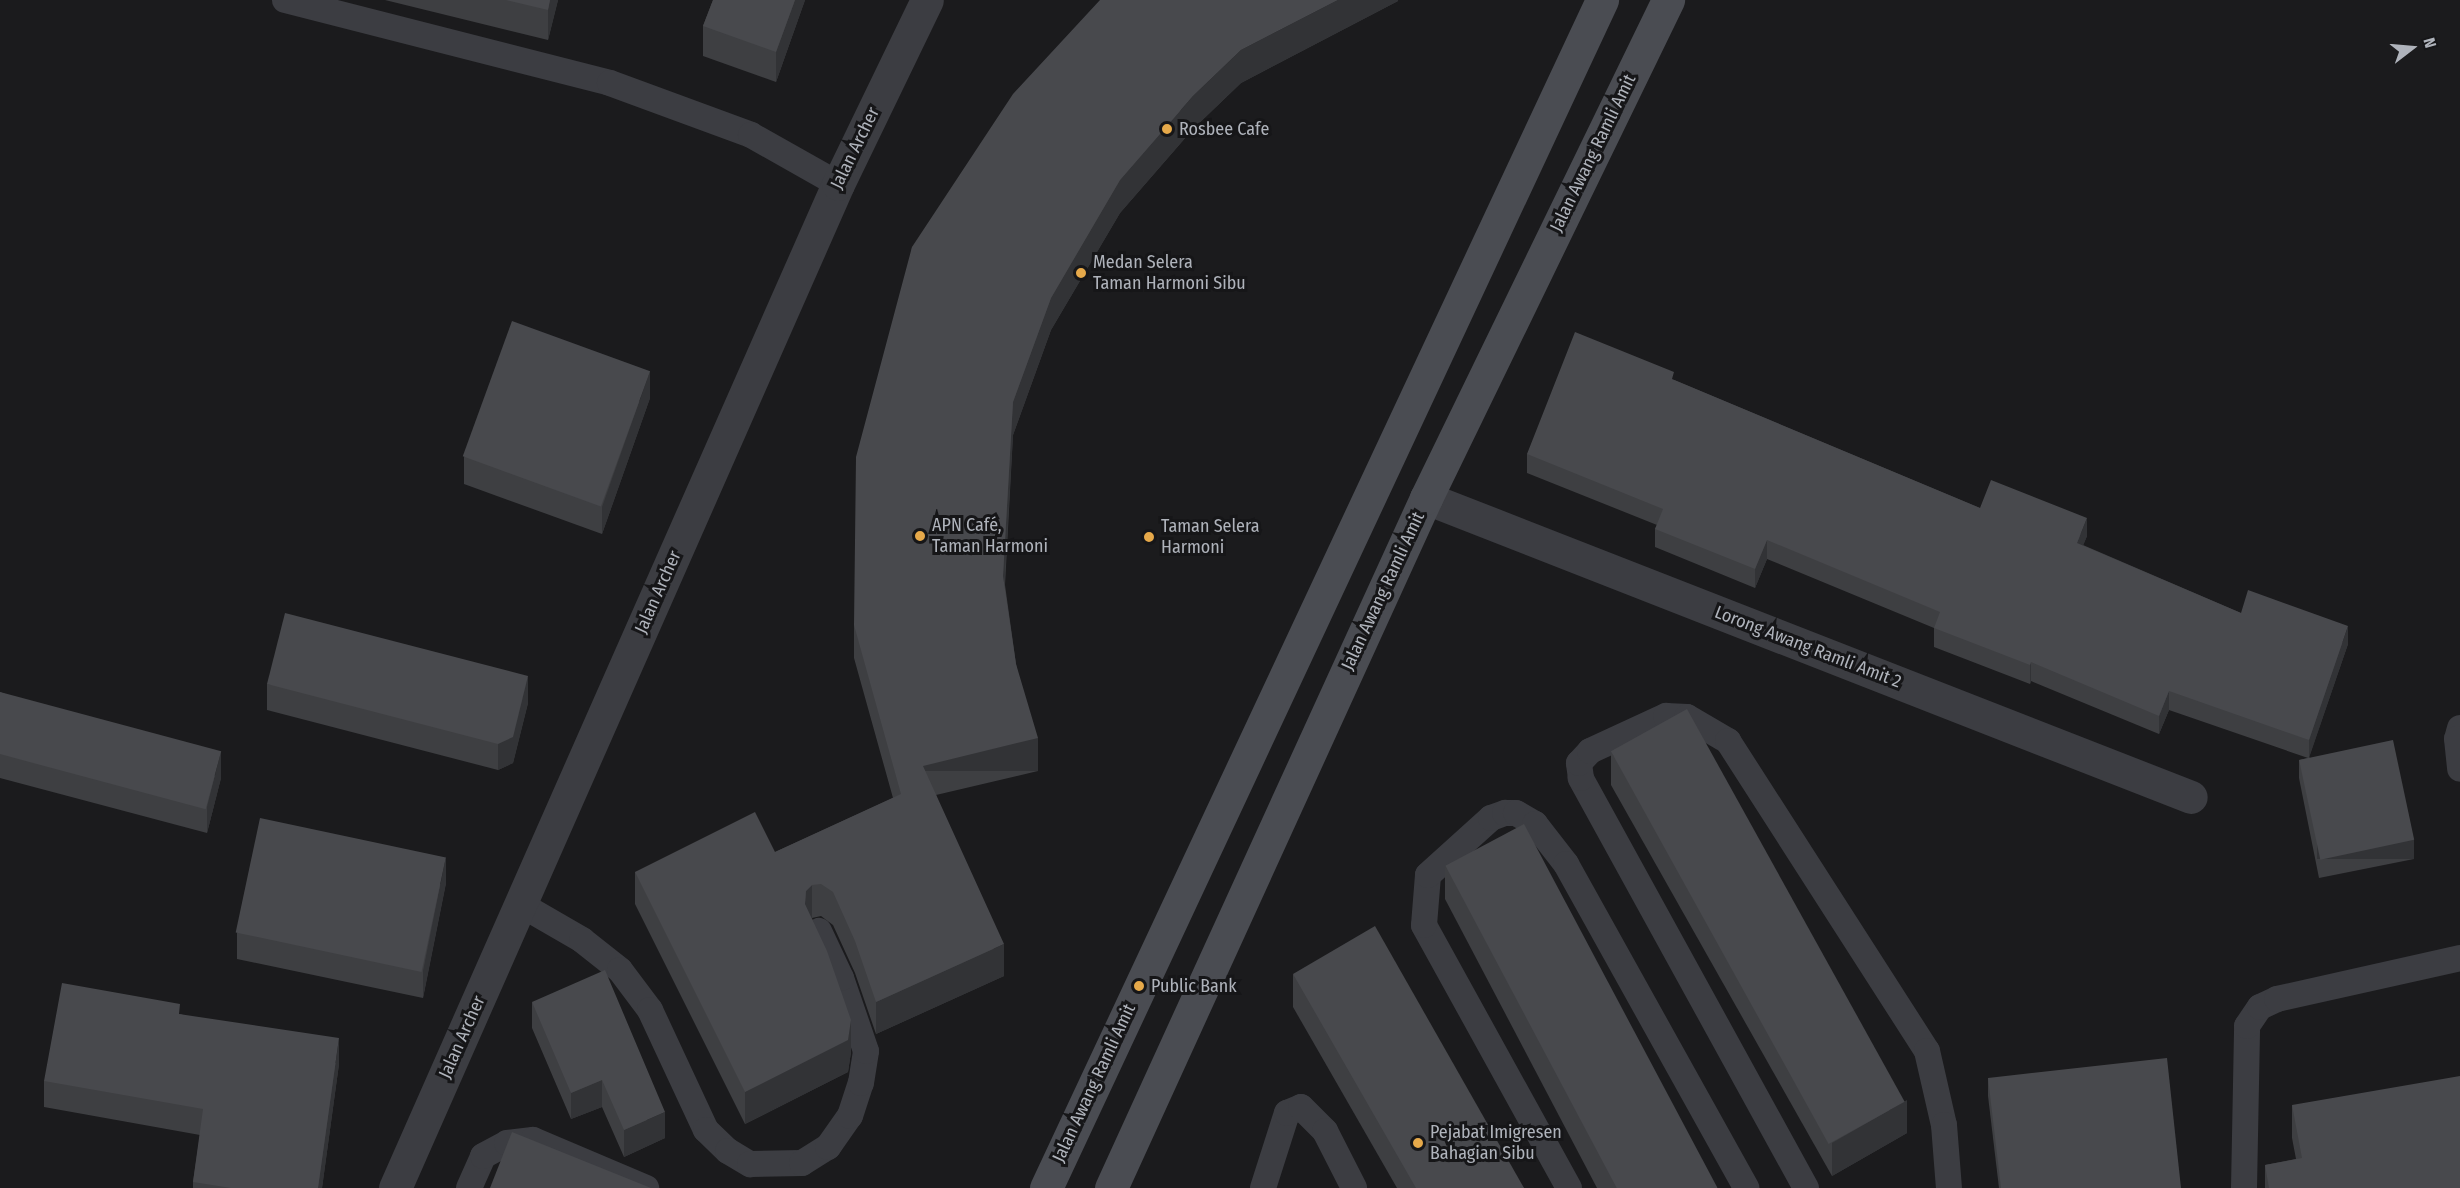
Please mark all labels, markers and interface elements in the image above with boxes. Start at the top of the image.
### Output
north arrow [2382,18,2442,78]
text: N [2419,36,2440,50]
street label: Jalan Awang Ramli Amit [1546,71,1640,235]
street label: Jalan Archer [826,104,884,192]
place label: Rosbee Cafe [1179,118,1269,140]
marker: Rosbee Cafe [1160,122,1174,136]
place label: Medan Selera Taman Harmoni Sibu [1093,252,1246,294]
marker: Medan Selera Taman Harmoni Sibu [1074,266,1088,280]
street label: Jalan Awang Ramli Amit [1337,508,1429,674]
place label: APN Café, Taman Harmoni [932,515,1048,558]
place label: Taman Selera Harmoni [1161,516,1260,558]
marker: APN Café, Taman Harmoni [913,529,927,543]
marker: Taman Selera Harmoni [1142,530,1156,544]
street label: Jalan Archer [630,547,686,637]
street label: Lorong Awang Ramli Amit 2 [1712,601,1904,693]
place label: Public Bank [1151,975,1237,997]
marker: Public Bank [1132,979,1146,993]
street label: Jalan Archer [434,992,490,1082]
street label: Jalan Awang Ramli Amit [1048,1000,1140,1166]
place label: Pejabat Imigresen Bahagian Sibu [1430,1122,1562,1164]
marker: Pejabat Imigresen Bahagian Sibu [1411,1136,1425,1150]

